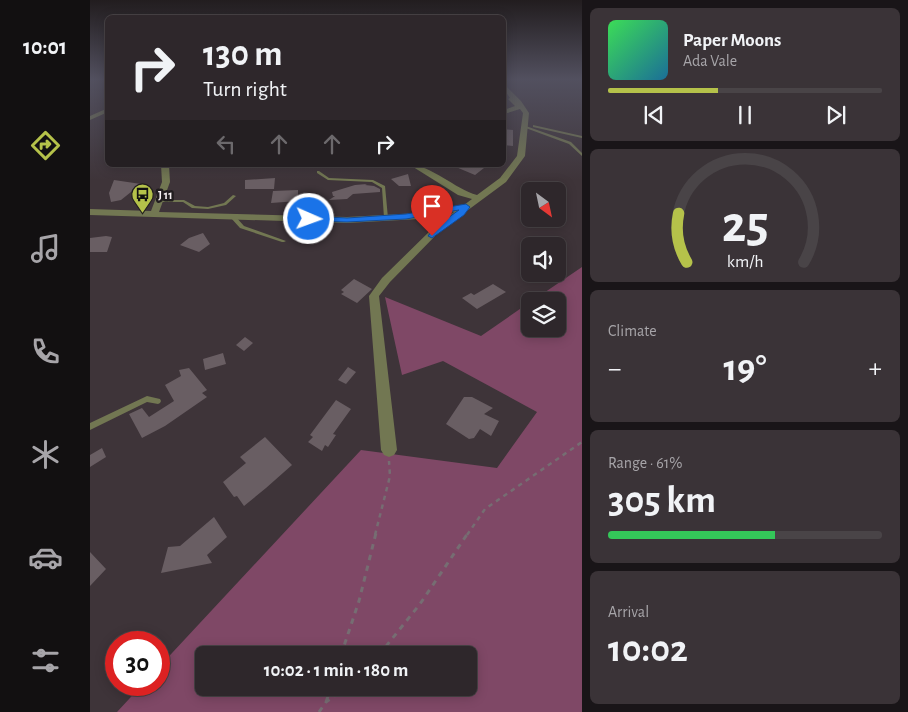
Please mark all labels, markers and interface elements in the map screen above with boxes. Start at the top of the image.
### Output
text: Paper Moons [683,31,781,50]
icon: right [120,35,185,100]
text: 10:01 [23,36,67,58]
text: 130 m [203,37,282,72]
text: Ada Vale [683,53,737,69]
text: Turn right [203,78,287,100]
icon: previous [640,101,668,129]
icon: pause [731,101,759,129]
icon: next [822,101,850,129]
icon: directions [28,128,63,163]
icon: left [212,130,240,158]
icon: ahead [265,130,293,158]
icon: ahead [318,130,346,158]
icon: right [371,130,399,158]
north arrow [521,182,566,228]
map controls [521,182,566,337]
bus stop icon: J 11 [130,183,154,214]
pin [411,185,453,236]
place label: J 11 [158,189,172,201]
position arrow [282,192,334,244]
icon: arrive [418,192,446,220]
text: 25 [722,199,768,251]
icon: music [28,231,63,266]
button: sound [521,237,566,282]
text: km/h [727,253,763,271]
button: layers [521,292,566,337]
text: Climate [608,323,657,339]
icon: phone [28,334,63,369]
text: 19° [723,350,767,388]
text: − [608,355,621,383]
text: + [869,355,882,383]
icon: climate [28,437,63,472]
text: Range · 61% [608,455,682,471]
text: 305 km [608,482,716,520]
icon: car [28,540,63,575]
text: Arrival [608,604,649,620]
speed limit sign: 30 [105,631,170,696]
text: 10:02 [608,631,688,669]
icon: filters [28,643,63,678]
text: 10:02 · 1 min · 180 m [264,661,408,680]

